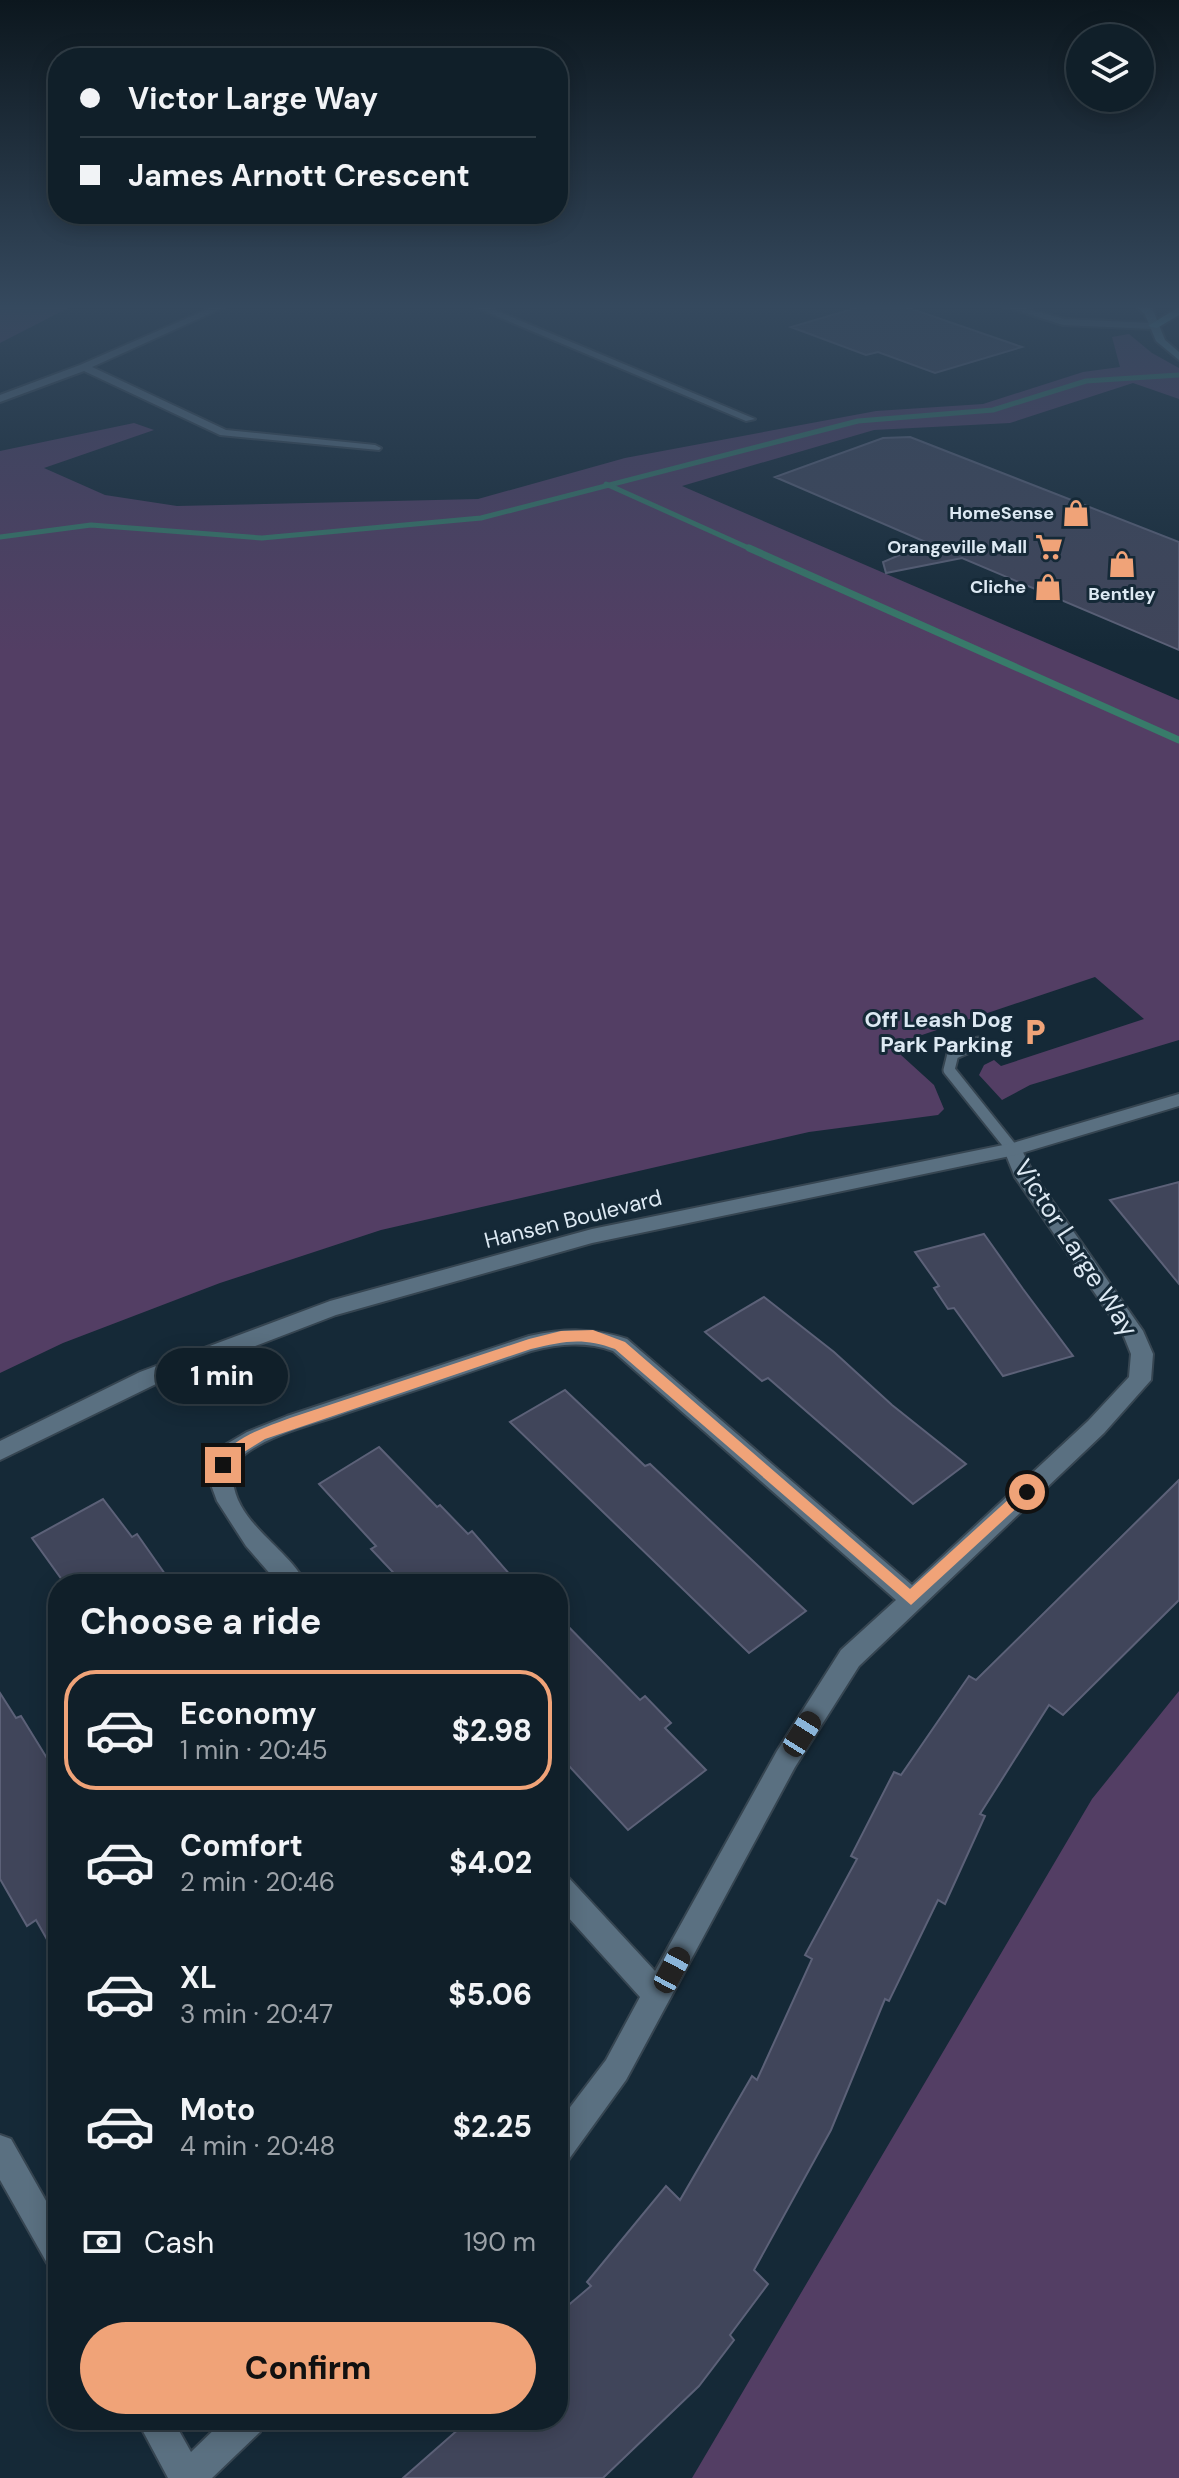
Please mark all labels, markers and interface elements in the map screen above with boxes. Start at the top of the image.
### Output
map controls [1066,24,1154,112]
button: layers [1066,24,1154,112]
text: Victor Large Way [128,79,378,118]
text: James Arnott Crescent [128,156,470,195]
shop icon: HomeSense [1061,498,1091,528]
place label: HomeSense [949,501,1054,525]
supermarket icon: Orangeville Mall [1034,532,1064,562]
place label: Orangeville Mall [887,535,1027,559]
shop icon: Bentley [1107,549,1137,579]
shop icon: Cliche [1033,572,1063,602]
place label: Cliche [970,575,1026,599]
place label: Bentley [1088,582,1156,606]
place label: Off Leash Dog Park Parking [864,1005,1013,1059]
parking icon: Off Leash Dog Park Parking [1020,1017,1050,1047]
street label: Victor Large Way [1006,1153,1146,1343]
street label: Hansen Boulevard [481,1183,665,1255]
callout: 1 min [157,1349,289,1405]
text: 1 min [190,1359,254,1393]
route end [205,1447,241,1483]
route start [1009,1474,1045,1510]
text: Choose a ride [80,1598,321,1645]
icon: car [84,1694,156,1766]
text: Economy [180,1694,317,1733]
car [779,1707,825,1761]
text: $2.98 [452,1711,532,1750]
text: 1 min · 20:45 [180,1733,328,1767]
icon: car [84,1826,156,1898]
text: Comfort [180,1826,303,1865]
text: $4.02 [449,1843,532,1882]
text: 2 min · 20:46 [180,1865,335,1899]
car [650,1943,694,1997]
icon: car [84,1958,156,2030]
text: XL [180,1958,217,1997]
text: $5.06 [448,1975,532,2014]
text: 3 min · 20:47 [180,1997,333,2031]
icon: car [84,2090,156,2162]
text: Moto [180,2090,255,2129]
text: $2.25 [453,2107,532,2146]
text: 4 min · 20:48 [180,2129,335,2163]
icon: cash [80,2220,124,2264]
text: Cash [144,2223,214,2262]
text: 190 m [464,2225,536,2259]
button: Confirm [80,2322,536,2414]

